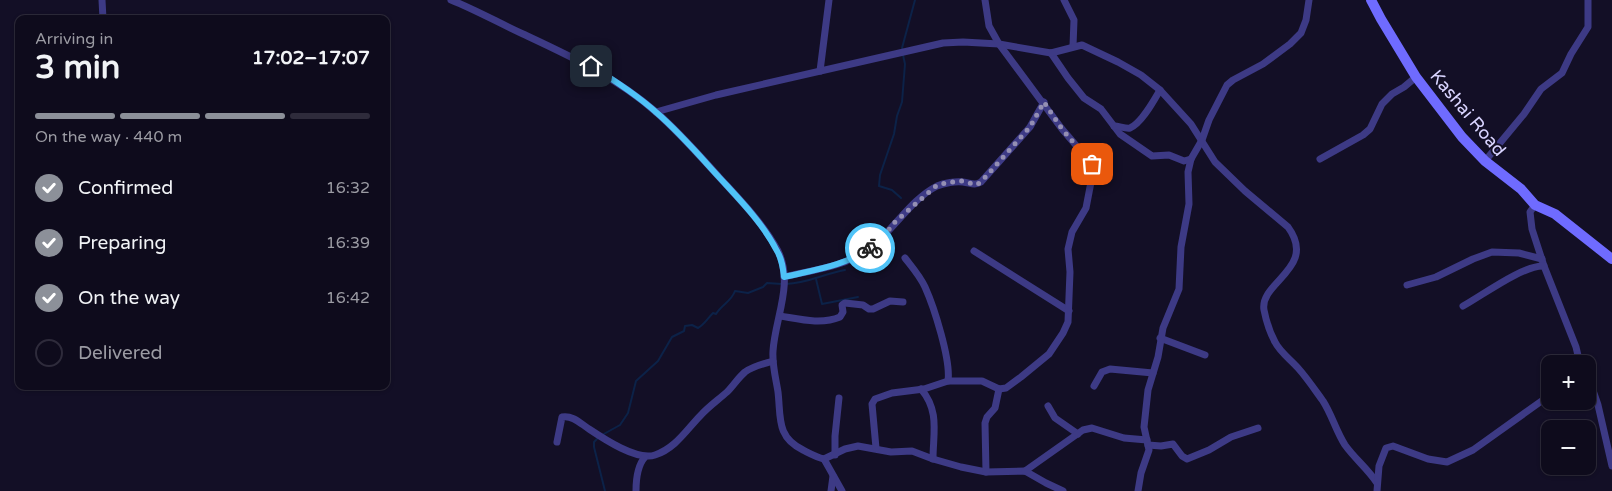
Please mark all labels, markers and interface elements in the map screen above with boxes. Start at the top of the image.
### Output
text: Arriving in [35,29,113,49]
pin [570,45,612,87]
text: 17:02–17:07 [252,47,370,69]
text: 3 min [35,49,120,87]
icon: home [577,52,605,80]
street label: Kashai Road [1425,65,1511,161]
text: On the way · 440 m [35,127,182,147]
pin [1071,143,1113,185]
icon: bag [1078,150,1106,178]
icon: check [35,174,63,202]
text: Confirmed [78,177,173,199]
text: 16:32 [326,178,370,198]
courier [845,223,895,273]
icon: check [35,229,63,257]
text: Preparing [78,232,167,254]
text: 16:39 [326,233,370,253]
icon: bike [856,234,884,262]
icon: check [35,284,63,312]
text: On the way [78,287,180,309]
text: 16:42 [326,288,370,308]
text: Delivered [78,342,163,364]
map controls [1541,355,1596,475]
button: + [1541,355,1596,410]
button: − [1541,420,1596,475]

